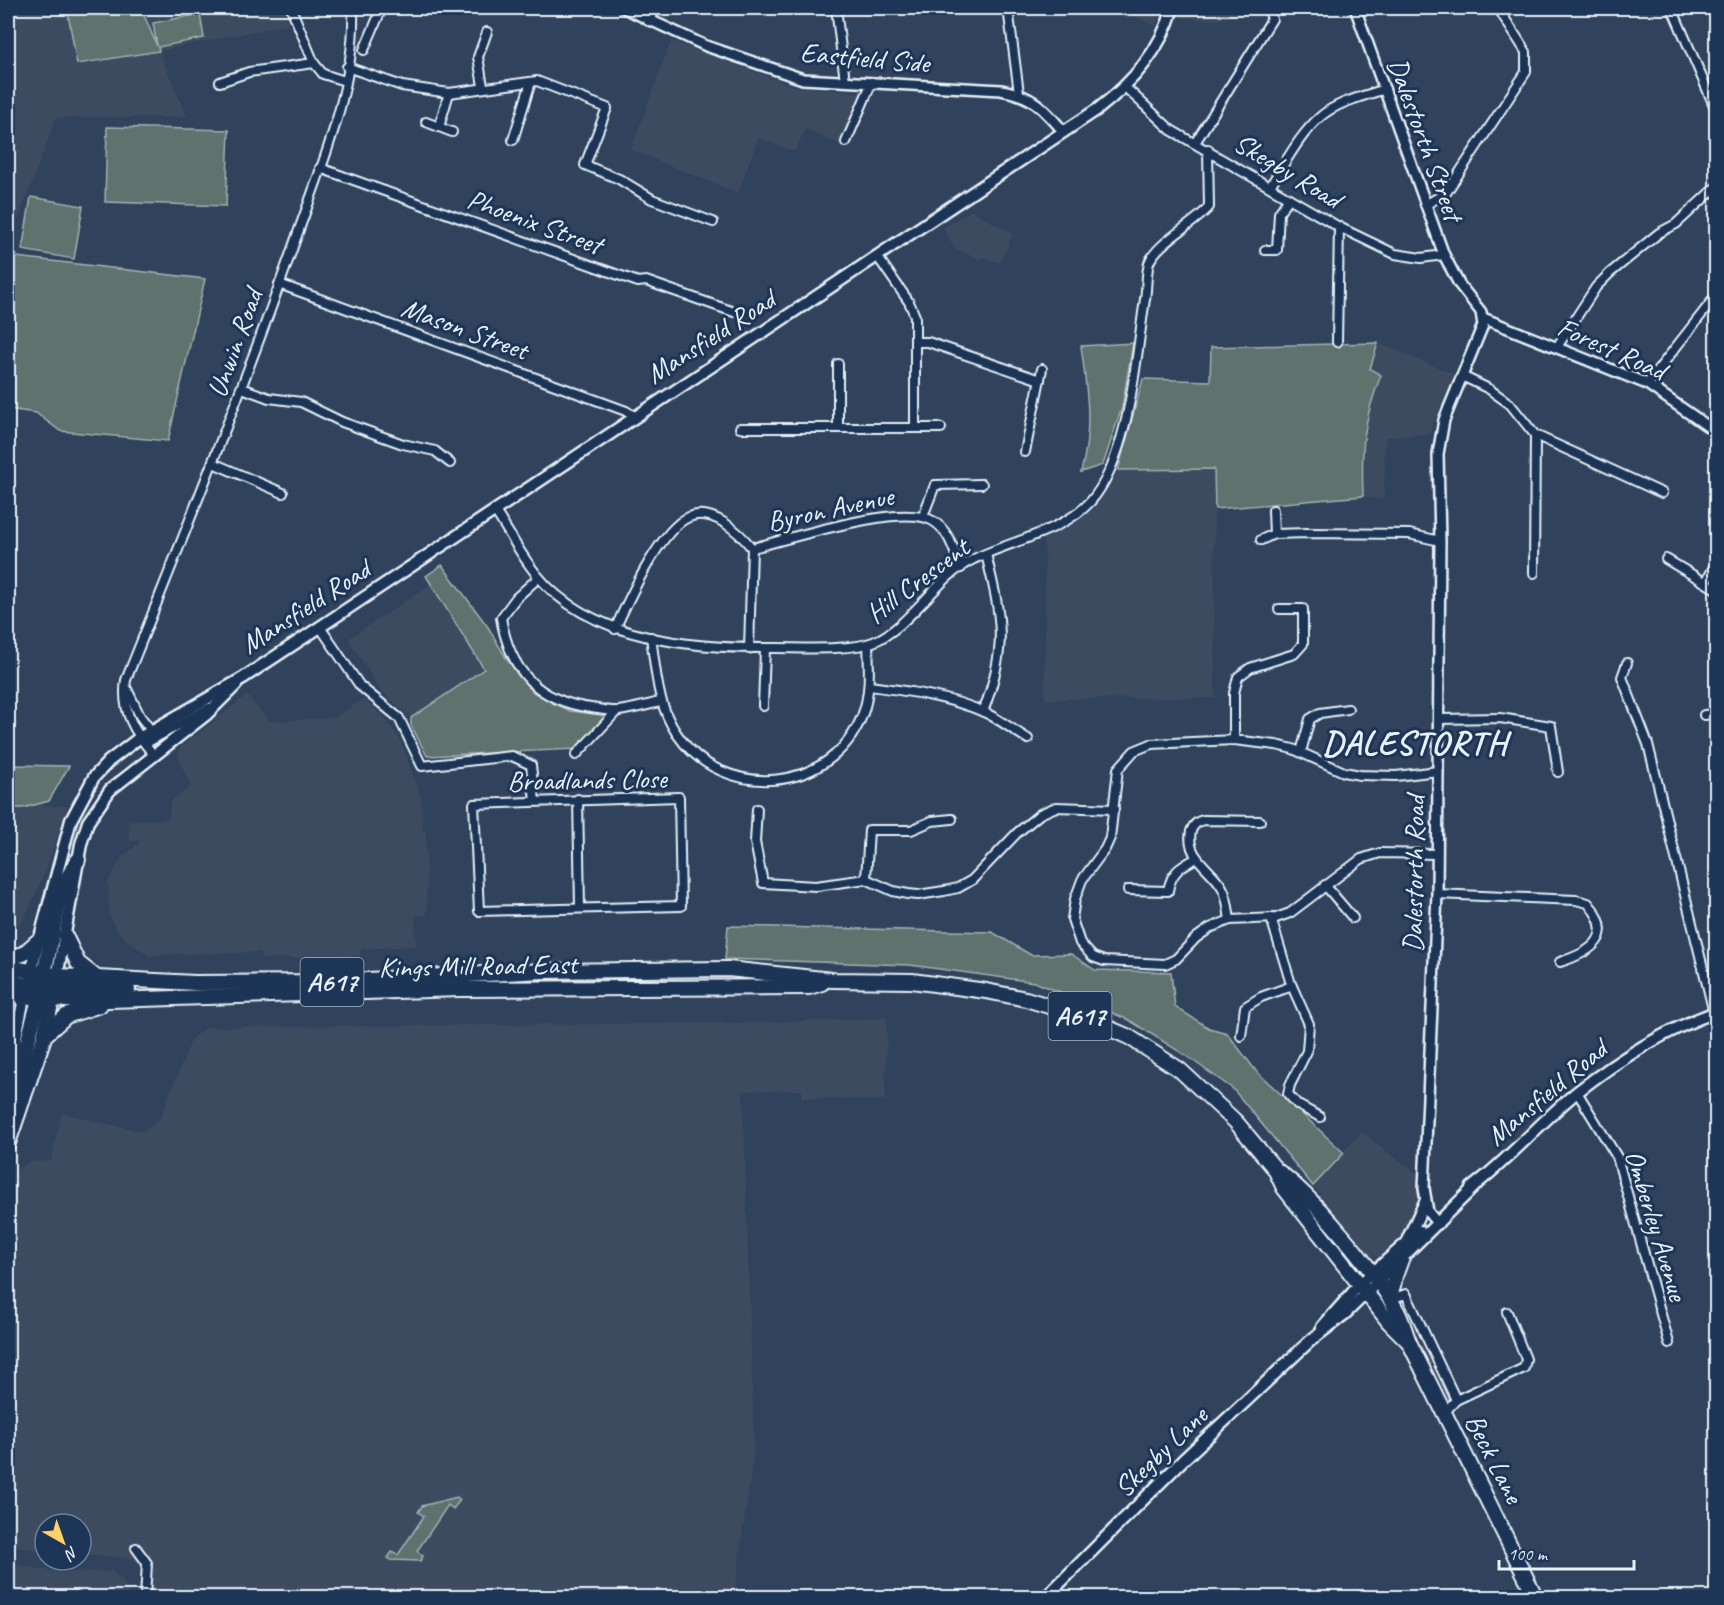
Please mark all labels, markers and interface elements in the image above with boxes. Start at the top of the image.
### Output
street label: Eastfield Side [799,34,933,81]
street label: Dalestorth Street [1380,53,1472,229]
street label: Skegby Road [1228,125,1351,218]
street label: Phoenix Street [463,181,610,263]
street label: Mansfield Road [639,280,785,391]
street label: Unwin Road [199,281,271,402]
street label: Mason Street [397,290,535,368]
street label: Forest Road [1552,309,1675,389]
street label: Byron Avenue [764,478,898,539]
street label: Hill Crescent [859,529,978,631]
street label: Mansfield Road [234,550,380,661]
district label: DALESTORTH [1322,721,1513,764]
street label: Broadlands Close [507,761,669,798]
street label: Dalestorth Road [1395,791,1432,953]
street label: Kings Mill Road East [379,946,580,985]
road number: A617 [300,958,364,1006]
road number: A617 [1048,992,1112,1040]
street label: Mansfield Road [1479,1029,1617,1153]
street label: Omberley Avenue [1617,1146,1697,1307]
street label: Skegby Lane [1106,1397,1216,1505]
street label: Beck Lane [1457,1408,1533,1510]
north arrow [33,1512,93,1572]
scale bar [1499,1533,1634,1571]
text: N [59,1542,82,1566]
text: 100 m [1508,1543,1549,1565]

